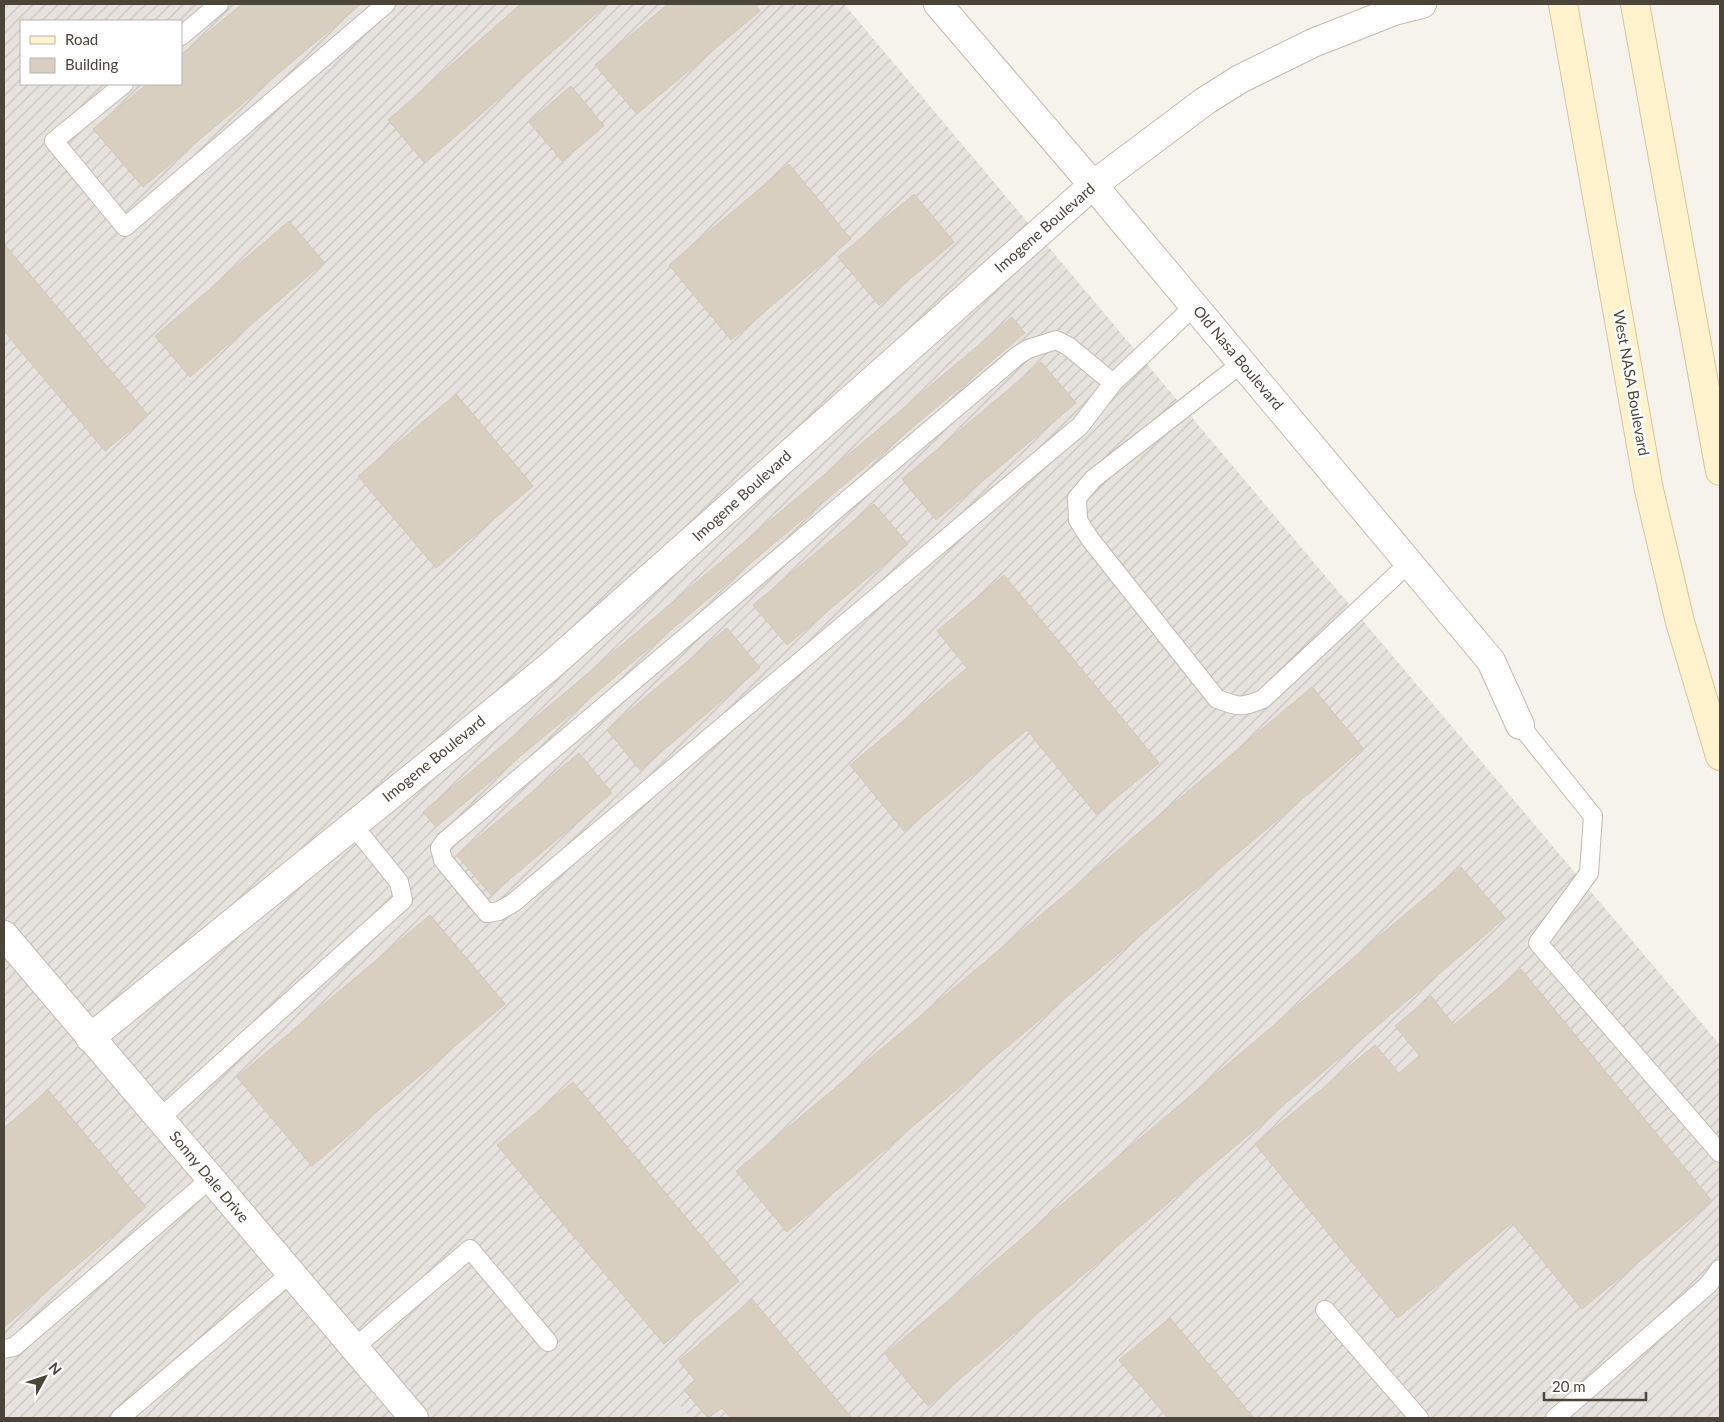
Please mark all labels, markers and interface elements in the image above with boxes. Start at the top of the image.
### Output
legend [20,20,182,85]
text: Road [65,30,98,48]
text: Building [65,55,118,73]
street label: Imogene Boulevard [991,179,1098,276]
street label: Old Nasa Boulevard [1190,302,1288,413]
street label: West NASA Boulevard [1610,309,1654,457]
street label: Imogene Boulevard [688,446,795,544]
street label: Imogene Boulevard [378,711,488,805]
street label: Sonny Dale Drive [166,1127,253,1226]
north arrow [20,1352,70,1402]
text: N [45,1359,65,1378]
scale bar [1544,1370,1646,1402]
text: 20 m [1552,1377,1586,1395]

